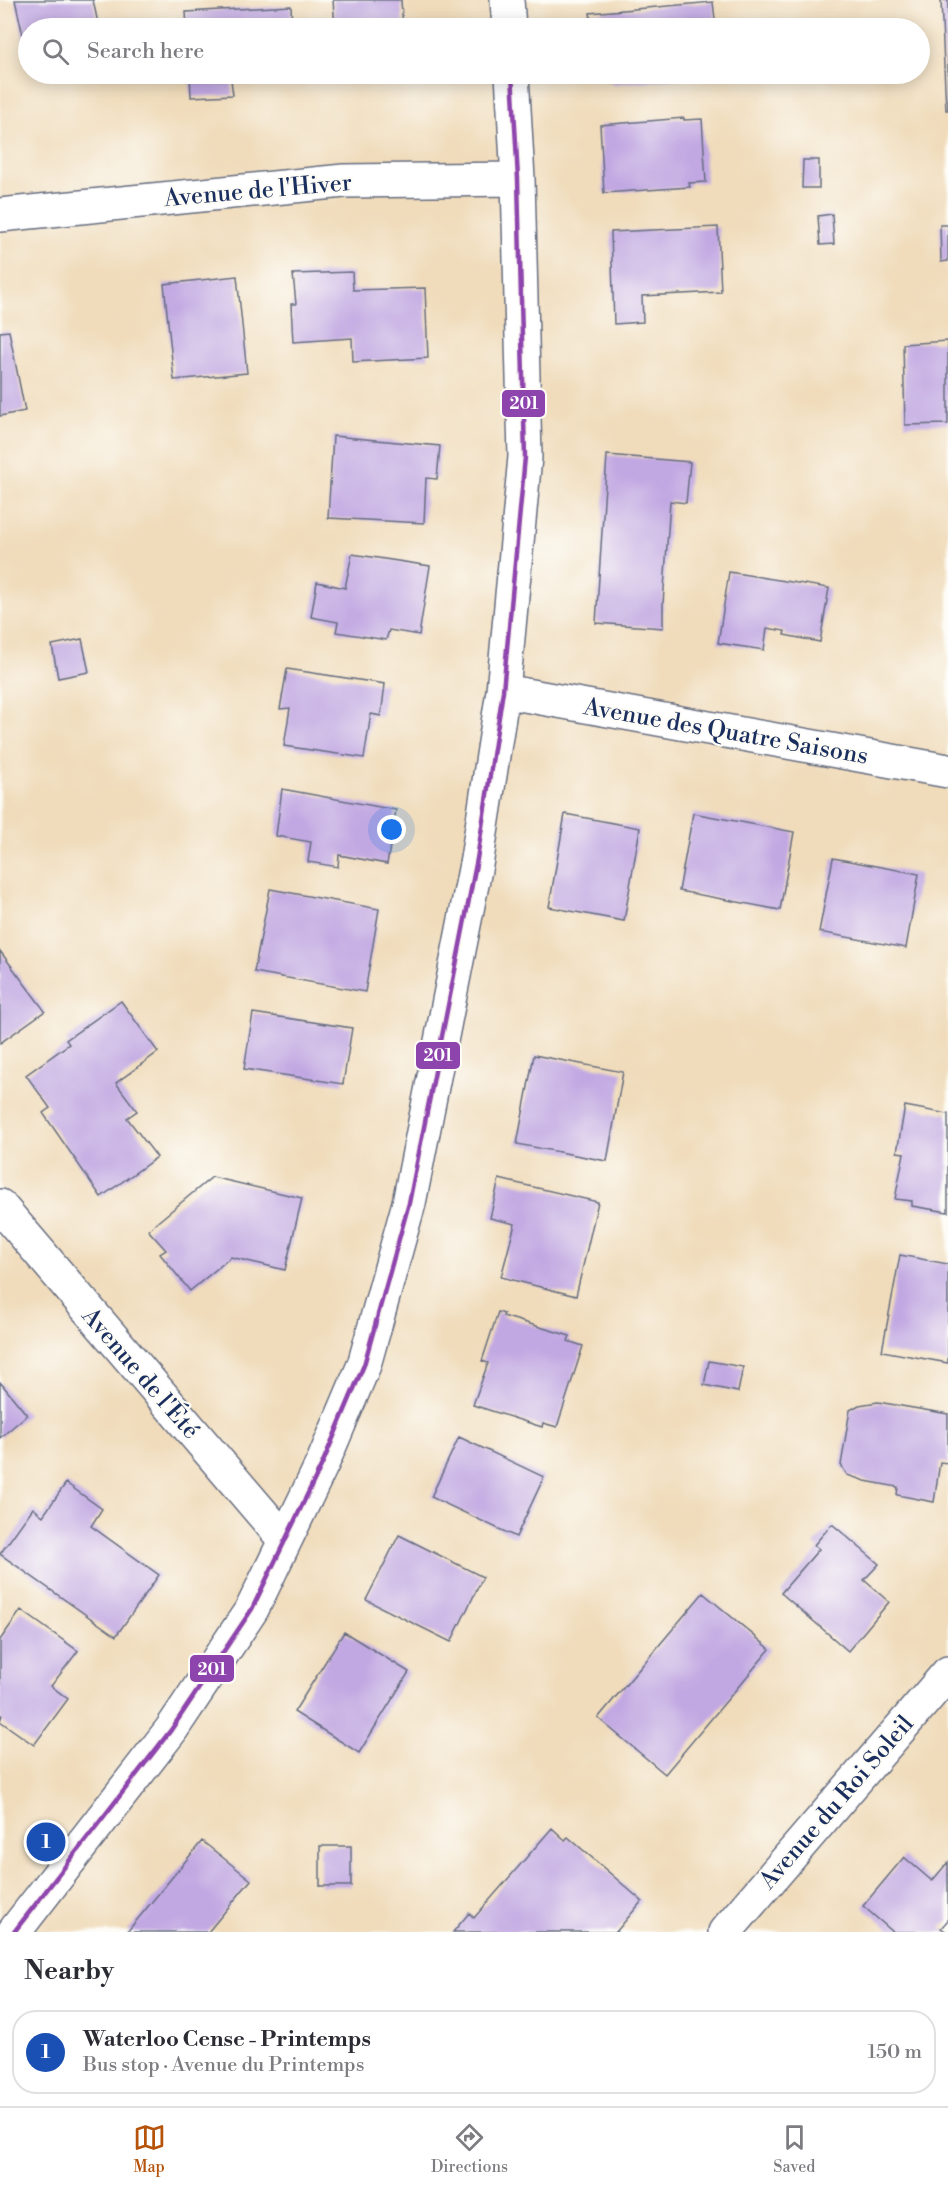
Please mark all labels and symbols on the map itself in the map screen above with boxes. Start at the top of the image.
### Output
street label: Avenue de l'Hiver [162,168,353,214]
line badge: 201 [501,389,546,418]
text: 201 [510,394,539,414]
street label: Avenue des Quatre Saisons [580,692,870,772]
your location [377,815,406,844]
line badge: 201 [415,1041,461,1070]
text: 201 [424,1046,453,1066]
street label: Avenue de l'Été [74,1300,206,1445]
line badge: 201 [189,1654,235,1683]
text: 201 [198,1660,227,1680]
street label: Avenue du Roi Soleil [752,1710,920,1896]
pin: 1 [26,1820,66,1864]

